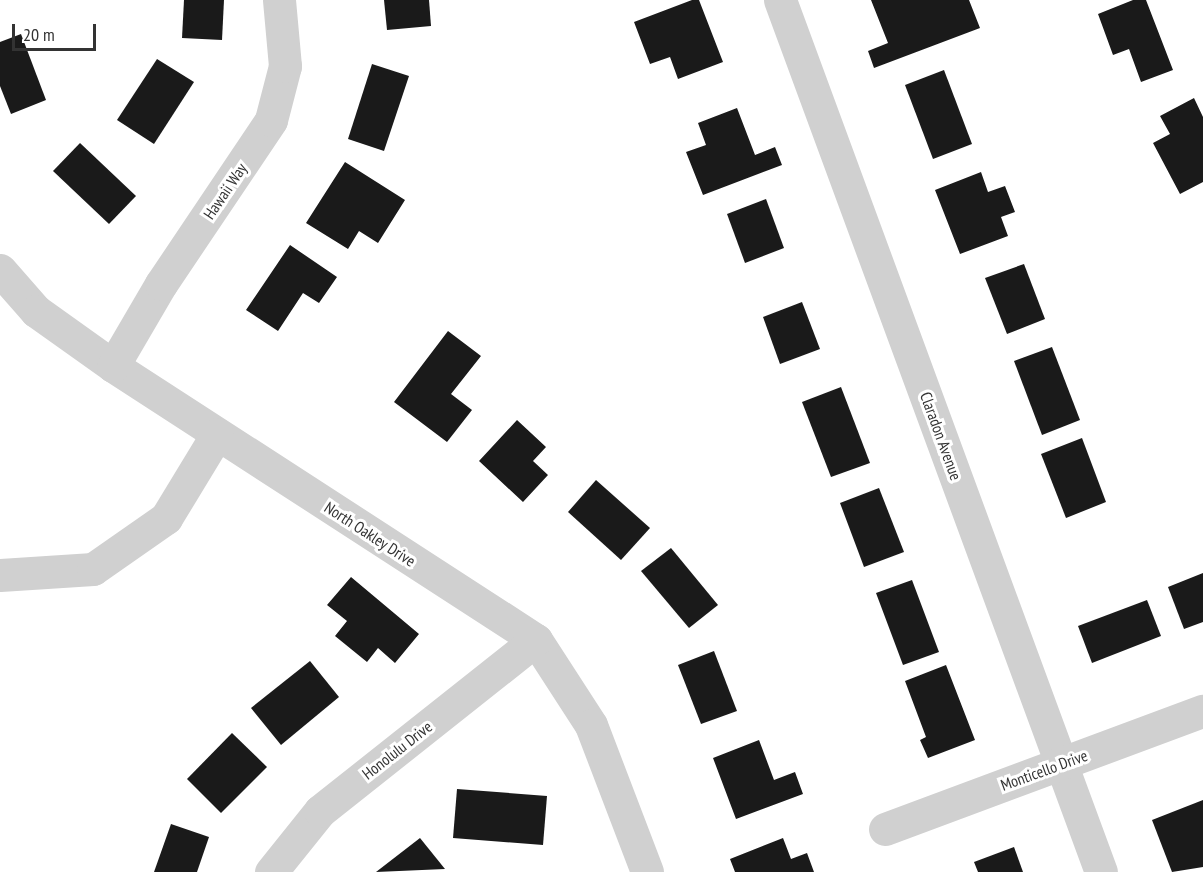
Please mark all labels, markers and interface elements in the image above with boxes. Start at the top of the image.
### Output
scale bar [15,12,99,50]
text: 20 m [23,23,55,46]
street label: Hawaii Way [199,159,251,223]
street label: Claradon Avenue [916,389,966,483]
street label: North Oakley Drive [321,497,419,571]
street label: Honolulu Drive [358,717,436,783]
street label: Monticello Drive [998,745,1090,795]

